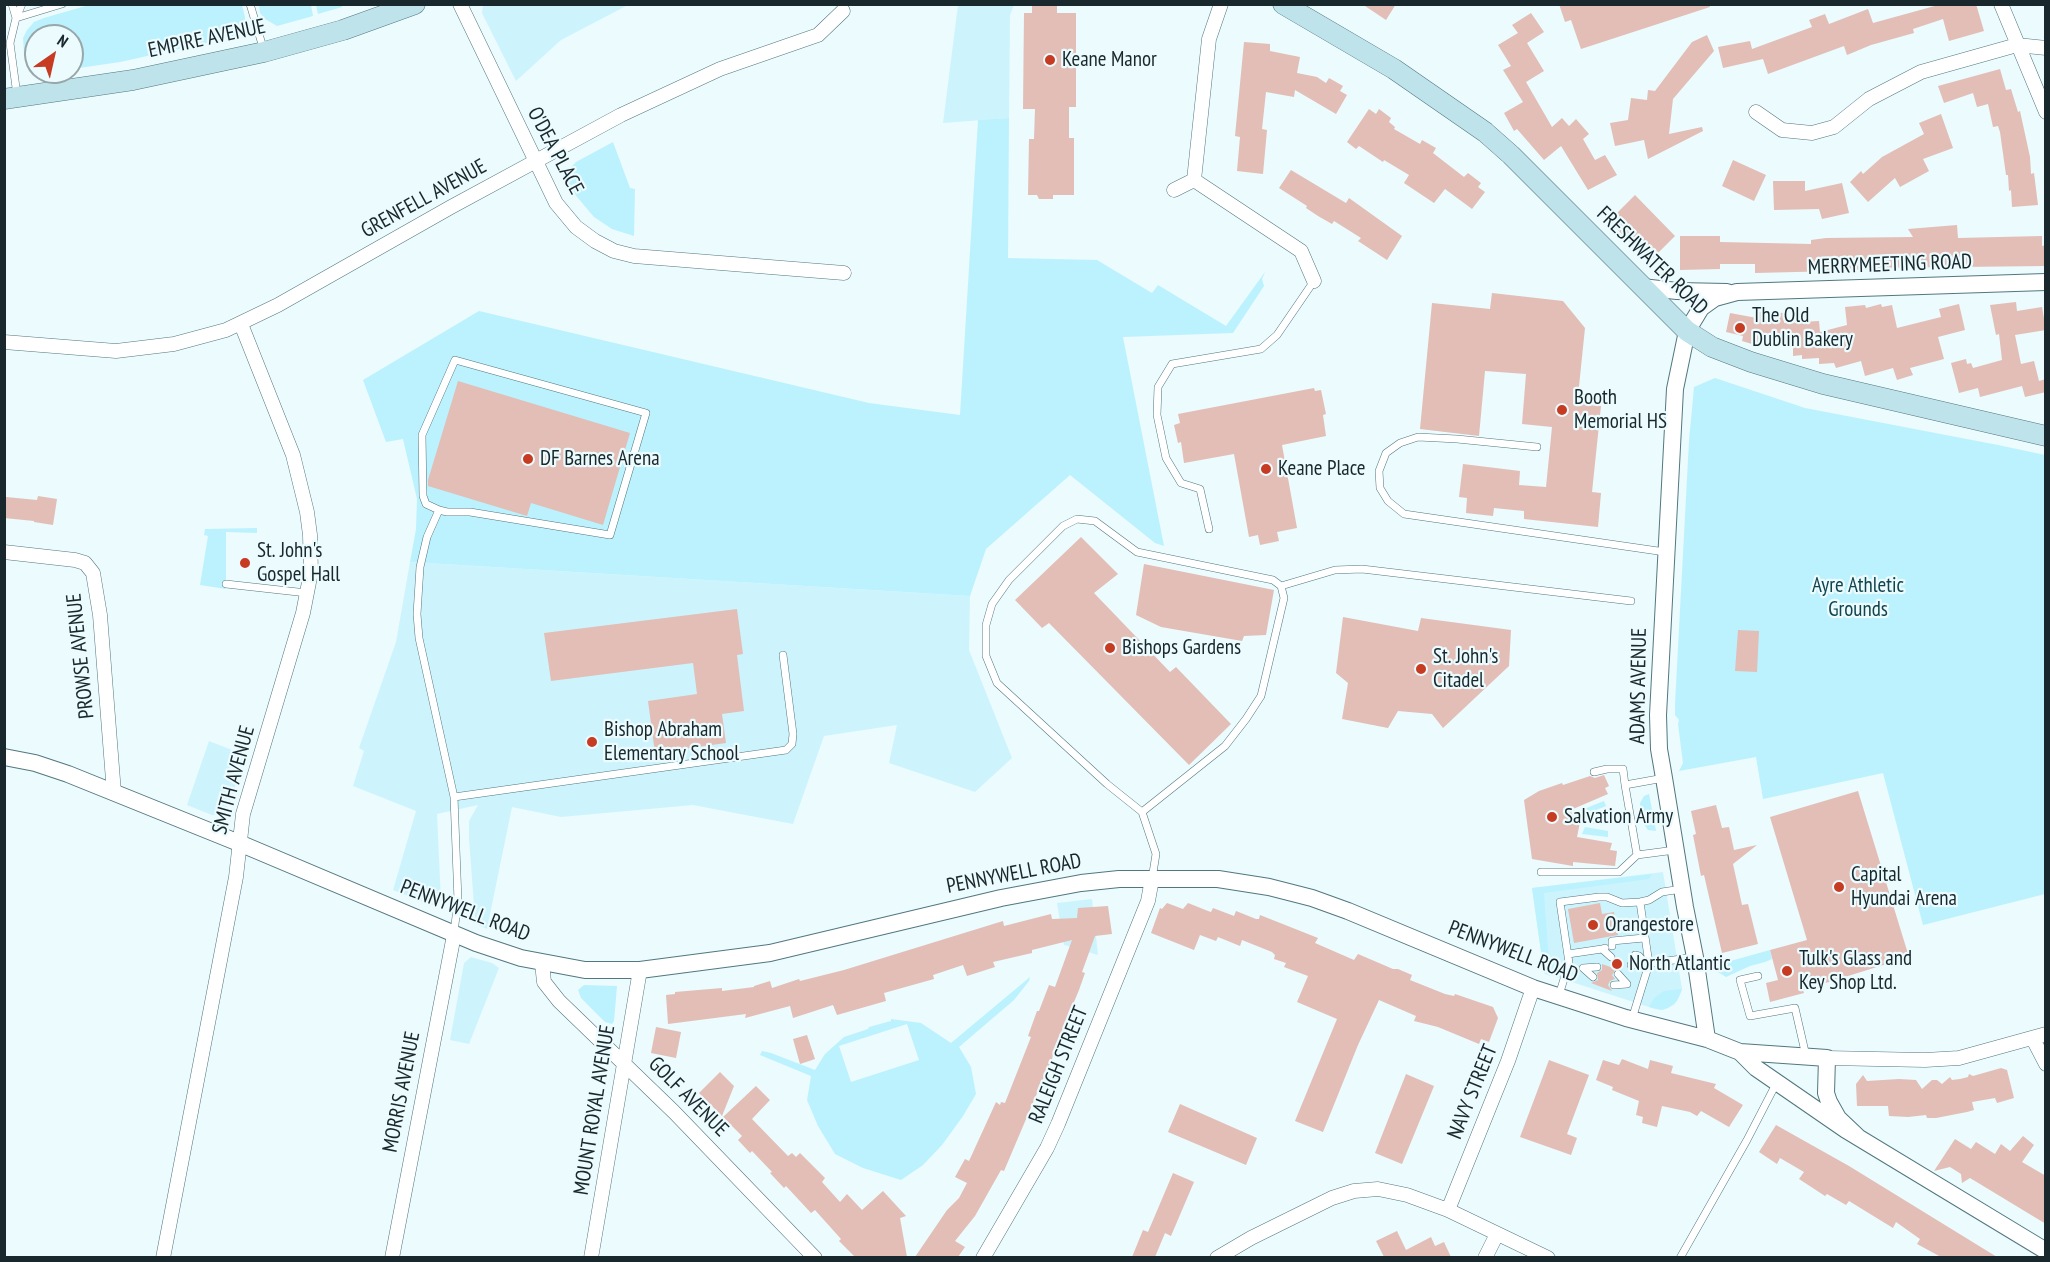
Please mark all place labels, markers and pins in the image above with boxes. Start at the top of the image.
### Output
place label: Keane Manor [1062,47,1157,73]
marker: Keane Manor [1043,53,1057,67]
place label: The Old Dublin Bakery [1752,303,1853,353]
marker: The Old Dublin Bakery [1733,321,1747,335]
place label: Booth Memorial HS [1574,385,1667,435]
marker: Booth Memorial HS [1555,403,1569,417]
place label: DF Barnes Arena [540,446,660,472]
marker: DF Barnes Arena [521,452,535,466]
place label: Keane Place [1278,456,1366,482]
marker: Keane Place [1259,462,1273,476]
place label: St. John's Gospel Hall [257,538,340,588]
marker: St. John's Gospel Hall [238,556,252,570]
place label: Bishops Gardens [1122,635,1241,661]
marker: Bishops Gardens [1103,641,1117,655]
place label: St. John's Citadel [1433,644,1498,694]
marker: St. John's Citadel [1414,662,1428,676]
place label: Bishop Abraham Elementary School [604,717,739,767]
marker: Bishop Abraham Elementary School [585,735,599,749]
place label: Salvation Army [1564,804,1673,830]
marker: Salvation Army [1545,810,1559,824]
place label: Capital Hyundai Arena [1851,862,1957,912]
marker: Capital Hyundai Arena [1832,880,1846,894]
place label: Orangestore [1605,912,1694,938]
marker: Orangestore [1586,918,1600,932]
place label: Tulk's Glass and Key Shop Ltd. [1799,946,1912,996]
place label: North Atlantic [1629,951,1731,977]
marker: North Atlantic [1610,957,1624,971]
marker: Tulk's Glass and Key Shop Ltd. [1780,964,1794,978]

